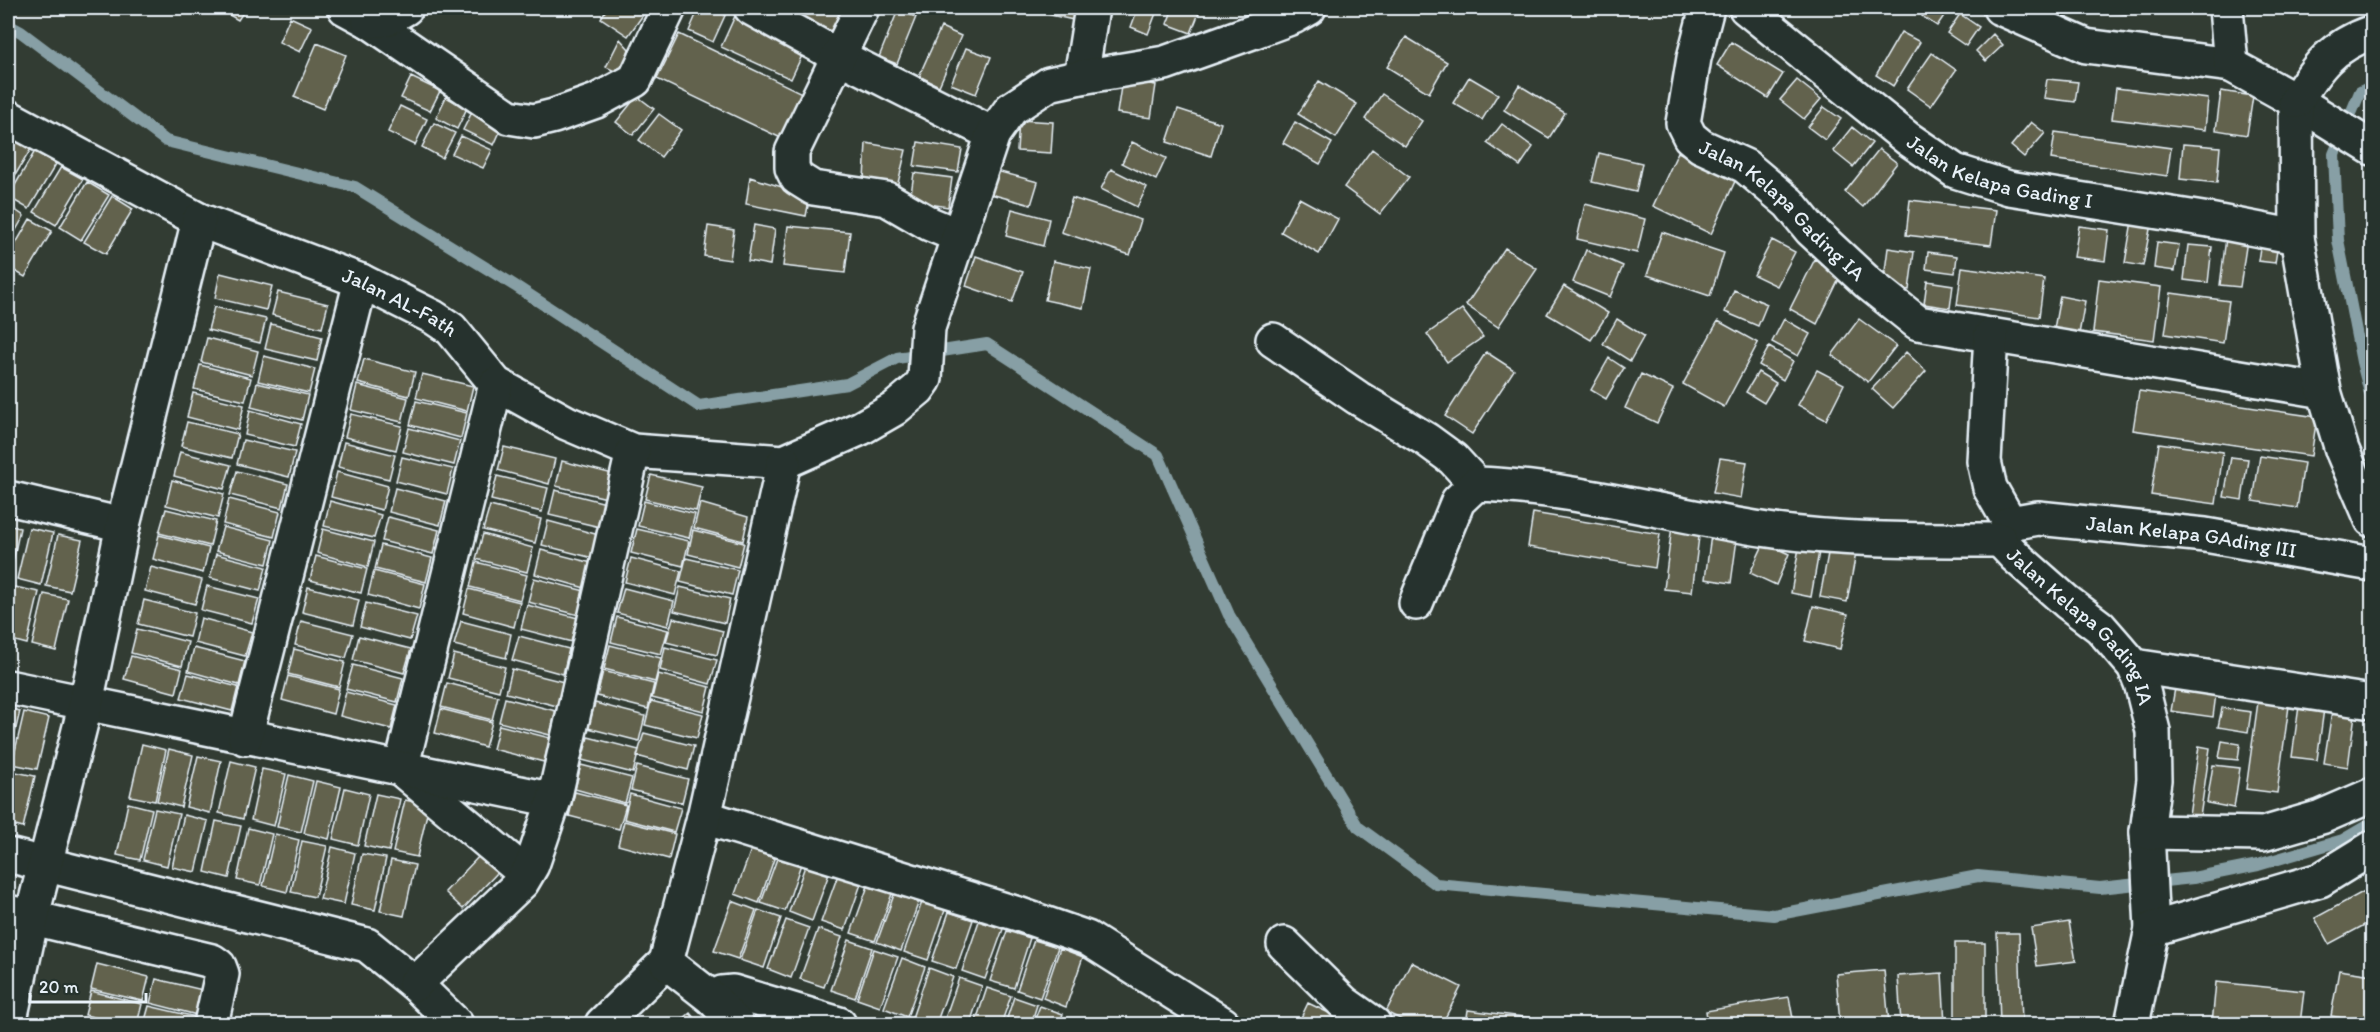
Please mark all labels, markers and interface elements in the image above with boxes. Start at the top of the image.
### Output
street label: Jalan Kelapa Gading I [1902,129,2095,213]
street label: Jalan Kelapa Gading IA [1696,134,1871,286]
street label: Jalan AL-Fath [339,262,462,342]
street label: Jalan Kelapa GAding III [2085,510,2299,563]
street label: Jalan Kelapa Gading IA [2002,542,2159,708]
scale bar [30,966,146,1004]
text: 20 m [39,976,79,998]

